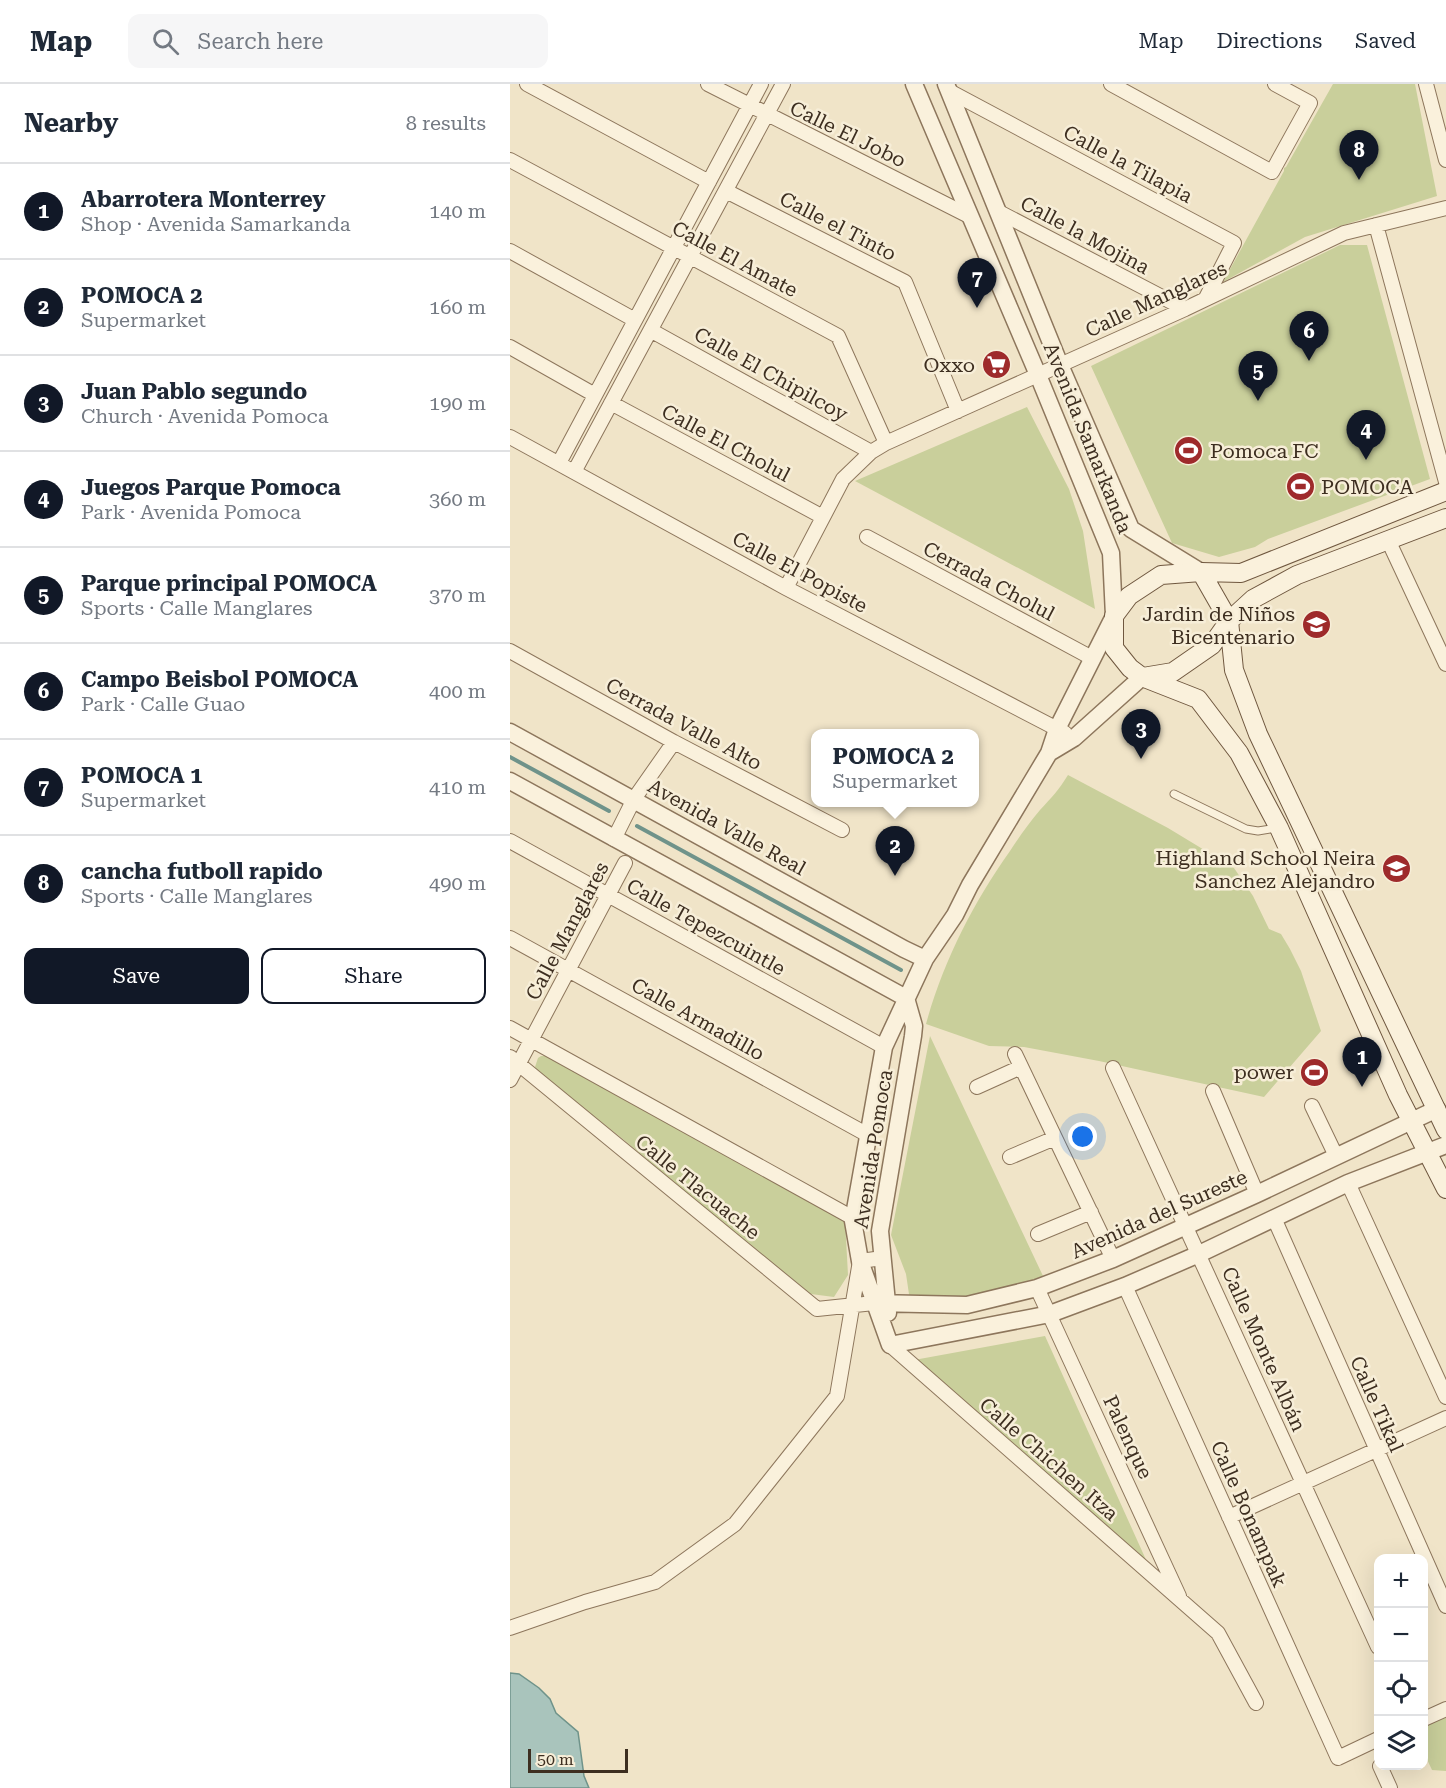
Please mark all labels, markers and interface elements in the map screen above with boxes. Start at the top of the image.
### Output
search box [128,14,548,68]
text: Map [30,25,92,58]
icon: search [149,25,182,58]
text: Search here [197,29,323,54]
text: Map [1139,29,1183,53]
text: Directions [1216,29,1322,53]
text: Saved [1355,29,1416,53]
street label: Calle El Jobo [786,96,910,172]
text: Nearby [24,108,118,138]
text: 8 results [406,111,486,135]
street label: Calle la Tilapia [1059,120,1197,208]
pin: 8 [1340,130,1378,180]
street label: Calle el Tinto [776,186,900,266]
text: Abarrotera Monterrey [81,187,326,212]
street label: Calle la Mojina [1016,191,1154,279]
text: 1 [38,199,49,223]
text: 140 m [429,199,486,223]
text: Shop · Avenida Samarkanda [81,212,351,236]
street label: Calle El Amate [668,216,802,302]
street label: Calle Manglares [1082,256,1230,342]
pin: 7 [958,258,996,308]
text: POMOCA 2 [81,283,202,308]
text: 2 [38,295,49,319]
text: 160 m [429,295,486,319]
text: Supermarket [81,308,206,332]
pin: 6 [1290,312,1328,361]
street label: Calle El Chipilcoy [690,322,852,426]
street label: Avenida Samarkanda [1039,339,1137,537]
supermarket icon: Oxxo [980,349,1012,381]
pin: 5 [1238,352,1278,401]
place label: Oxxo [924,353,975,377]
text: Juan Pablo segundo [81,379,307,404]
text: 3 [38,391,49,415]
text: 190 m [429,391,486,415]
street label: Calle El Cholul [658,399,794,487]
text: Church · Avenida Pomoca [81,404,329,428]
pin: 4 [1346,410,1386,460]
sports icon: Pomoca FC [1173,435,1205,467]
place label: Pomoca FC [1210,439,1319,463]
sports icon: POMOCA [1284,471,1316,503]
text: Juegos Parque Pomoca [81,475,341,500]
place label: POMOCA [1321,475,1413,499]
text: 4 [38,487,49,511]
text: 360 m [429,487,486,511]
text: Park · Avenida Pomoca [81,500,301,524]
street label: Calle El Popiste [728,526,872,618]
street label: Cerrada Cholul [919,536,1059,626]
text: Parque principal POMOCA [81,571,377,596]
text: 5 [38,583,49,607]
text: 370 m [429,583,486,607]
text: Sports · Calle Manglares [81,596,313,620]
place label: Jardin de Niños Bicentenario [1142,602,1295,649]
school or university icon: Jardin de Niños Bicentenario [1300,609,1332,641]
text: Campo Beisbol POMOCA [81,667,358,692]
street label: Cerrada Valle Alto [602,673,766,775]
text: 6 [38,679,49,703]
text: 400 m [429,679,486,703]
text: Park · Calle Guao [81,692,245,716]
pin: 3 [1122,710,1160,759]
popup [811,729,979,807]
text: POMOCA 2 [832,744,954,769]
text: POMOCA 1 [81,763,202,788]
text: Supermarket [832,769,958,793]
street label: Avenida Valle Real [644,774,810,880]
text: 7 [38,775,49,799]
text: 410 m [429,775,486,799]
text: Supermarket [81,788,206,812]
pin: 2 [876,826,914,876]
place label: Highland School Neira Sanchez Alejandro [1156,846,1375,893]
school or university icon: Highland School Neira Sanchez Alejandro [1380,853,1412,885]
street label: Calle Manglares [520,858,614,1004]
text: cancha futboll rapido [81,859,323,884]
text: 8 [38,871,49,895]
text: 490 m [429,871,486,895]
street label: Calle Tepezcuintle [623,873,789,981]
text: Sports · Calle Manglares [81,884,313,908]
button: Save [24,948,249,1004]
button: Share [261,948,486,1004]
street label: Calle Armadillo [627,973,769,1065]
pin: 1 [1342,1038,1382,1087]
sports icon: power [1299,1056,1331,1088]
place label: power [1234,1060,1294,1084]
street label: Avenida Pomoca [849,1068,897,1230]
your location [1068,1122,1097,1151]
street label: Calle Tlacuache [631,1129,765,1245]
street label: Avenida del Sureste [1067,1164,1251,1264]
street label: Calle Monte Albán [1217,1263,1311,1435]
street label: Calle Tikal [1345,1352,1409,1456]
street label: Palenque [1098,1391,1158,1483]
street label: Calle Chichen Itza [975,1392,1123,1526]
street label: Calle Bonampak [1206,1437,1292,1591]
map controls [1374,1554,1428,1770]
button: + [1374,1554,1428,1608]
button: − [1374,1608,1428,1662]
button: locate [1374,1662,1428,1716]
button: layers [1374,1716,1428,1770]
scale bar [528,1746,628,1774]
text: 50 m [537,1750,574,1769]

